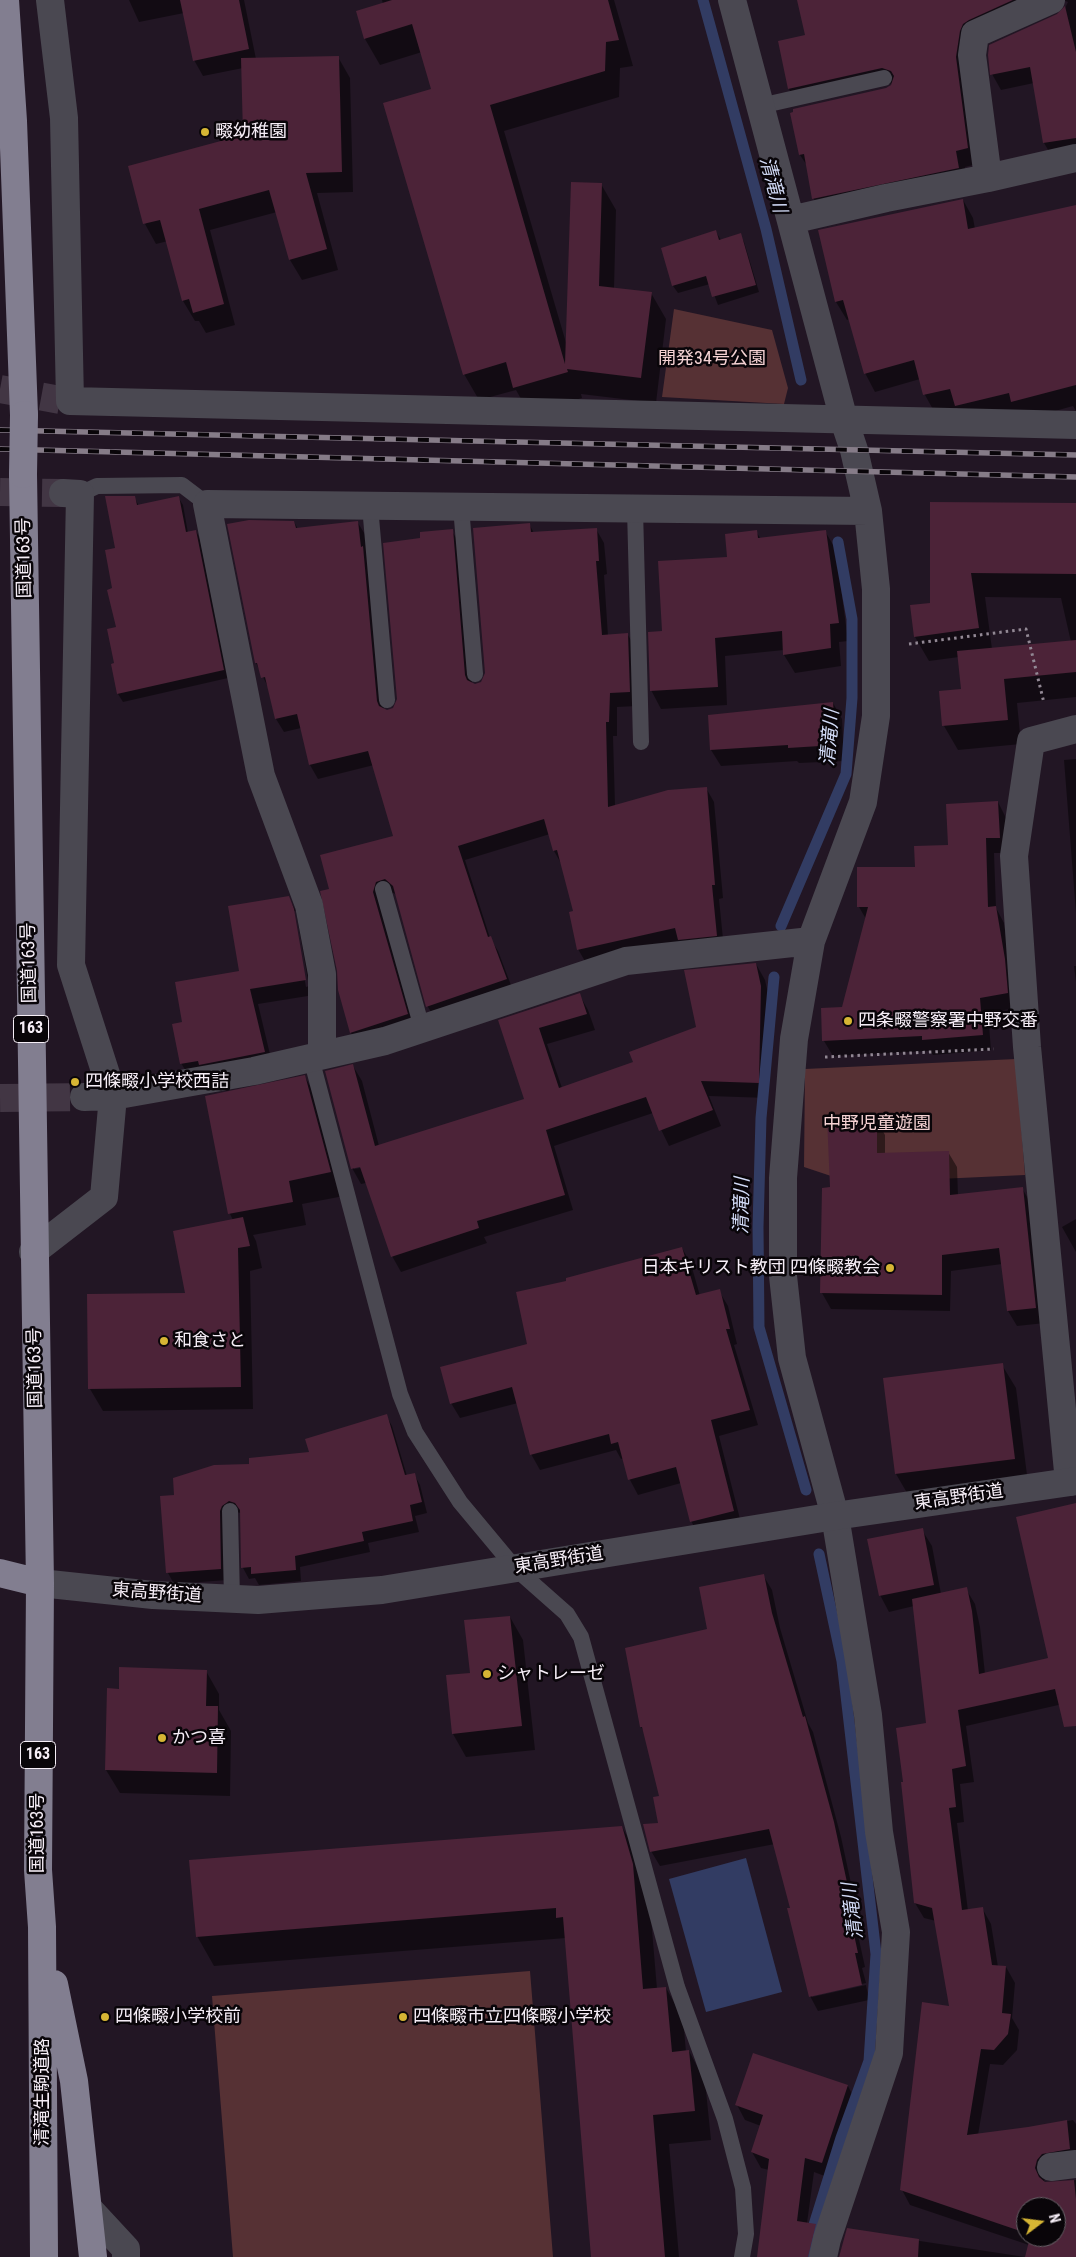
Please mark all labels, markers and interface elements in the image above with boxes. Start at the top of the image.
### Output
place label: 畷幼稚園 [215,121,287,143]
marker: 畷幼稚園 [199,126,211,138]
water label: 清滝川 [754,155,790,215]
park label: 開発34号公園 [658,348,766,370]
street label: 国道163号 [13,517,37,599]
water label: 清滝川 [817,709,845,767]
street label: 国道163号 [18,922,42,1004]
place label: 四条畷警察署中野交番 [858,1010,1038,1032]
marker: 四条畷警察署中野交番 [842,1015,854,1027]
road number: 163 [14,1016,48,1042]
place label: 四條畷小学校西詰 [85,1071,229,1093]
marker: 四條畷小学校西詰 [69,1076,81,1088]
park label: 中野児童遊園 [823,1113,931,1135]
water label: 清滝川 [731,1177,755,1235]
place label: 日本キリスト教団 四條畷教会 [642,1257,880,1279]
marker: 日本キリスト教団 四條畷教会 [884,1262,896,1274]
street label: 国道163号 [24,1327,48,1409]
place label: 和食さと [174,1330,246,1352]
marker: 和食さと [158,1335,170,1347]
street label: 東高野街道 [913,1481,1005,1515]
street label: 東高野街道 [513,1543,605,1579]
street label: 東高野街道 [111,1580,203,1608]
place label: シャトレーゼ [497,1663,605,1685]
marker: シャトレーゼ [481,1668,493,1680]
place label: かつ喜 [172,1727,226,1749]
marker: かつ喜 [156,1732,168,1744]
road number: 163 [20,1742,56,1768]
street label: 国道163号 [27,1793,49,1873]
water label: 清滝川 [839,1881,869,1941]
place label: 四條畷小学校前 [115,2006,241,2028]
place label: 四條畷市立四條畷小学校 [413,2006,611,2028]
marker: 四條畷小学校前 [99,2011,111,2023]
marker: 四條畷市立四條畷小学校 [397,2011,409,2023]
street label: 清滝生駒道路 [32,2038,54,2146]
north arrow [1016,2197,1066,2247]
text: N [1046,2212,1063,2225]

